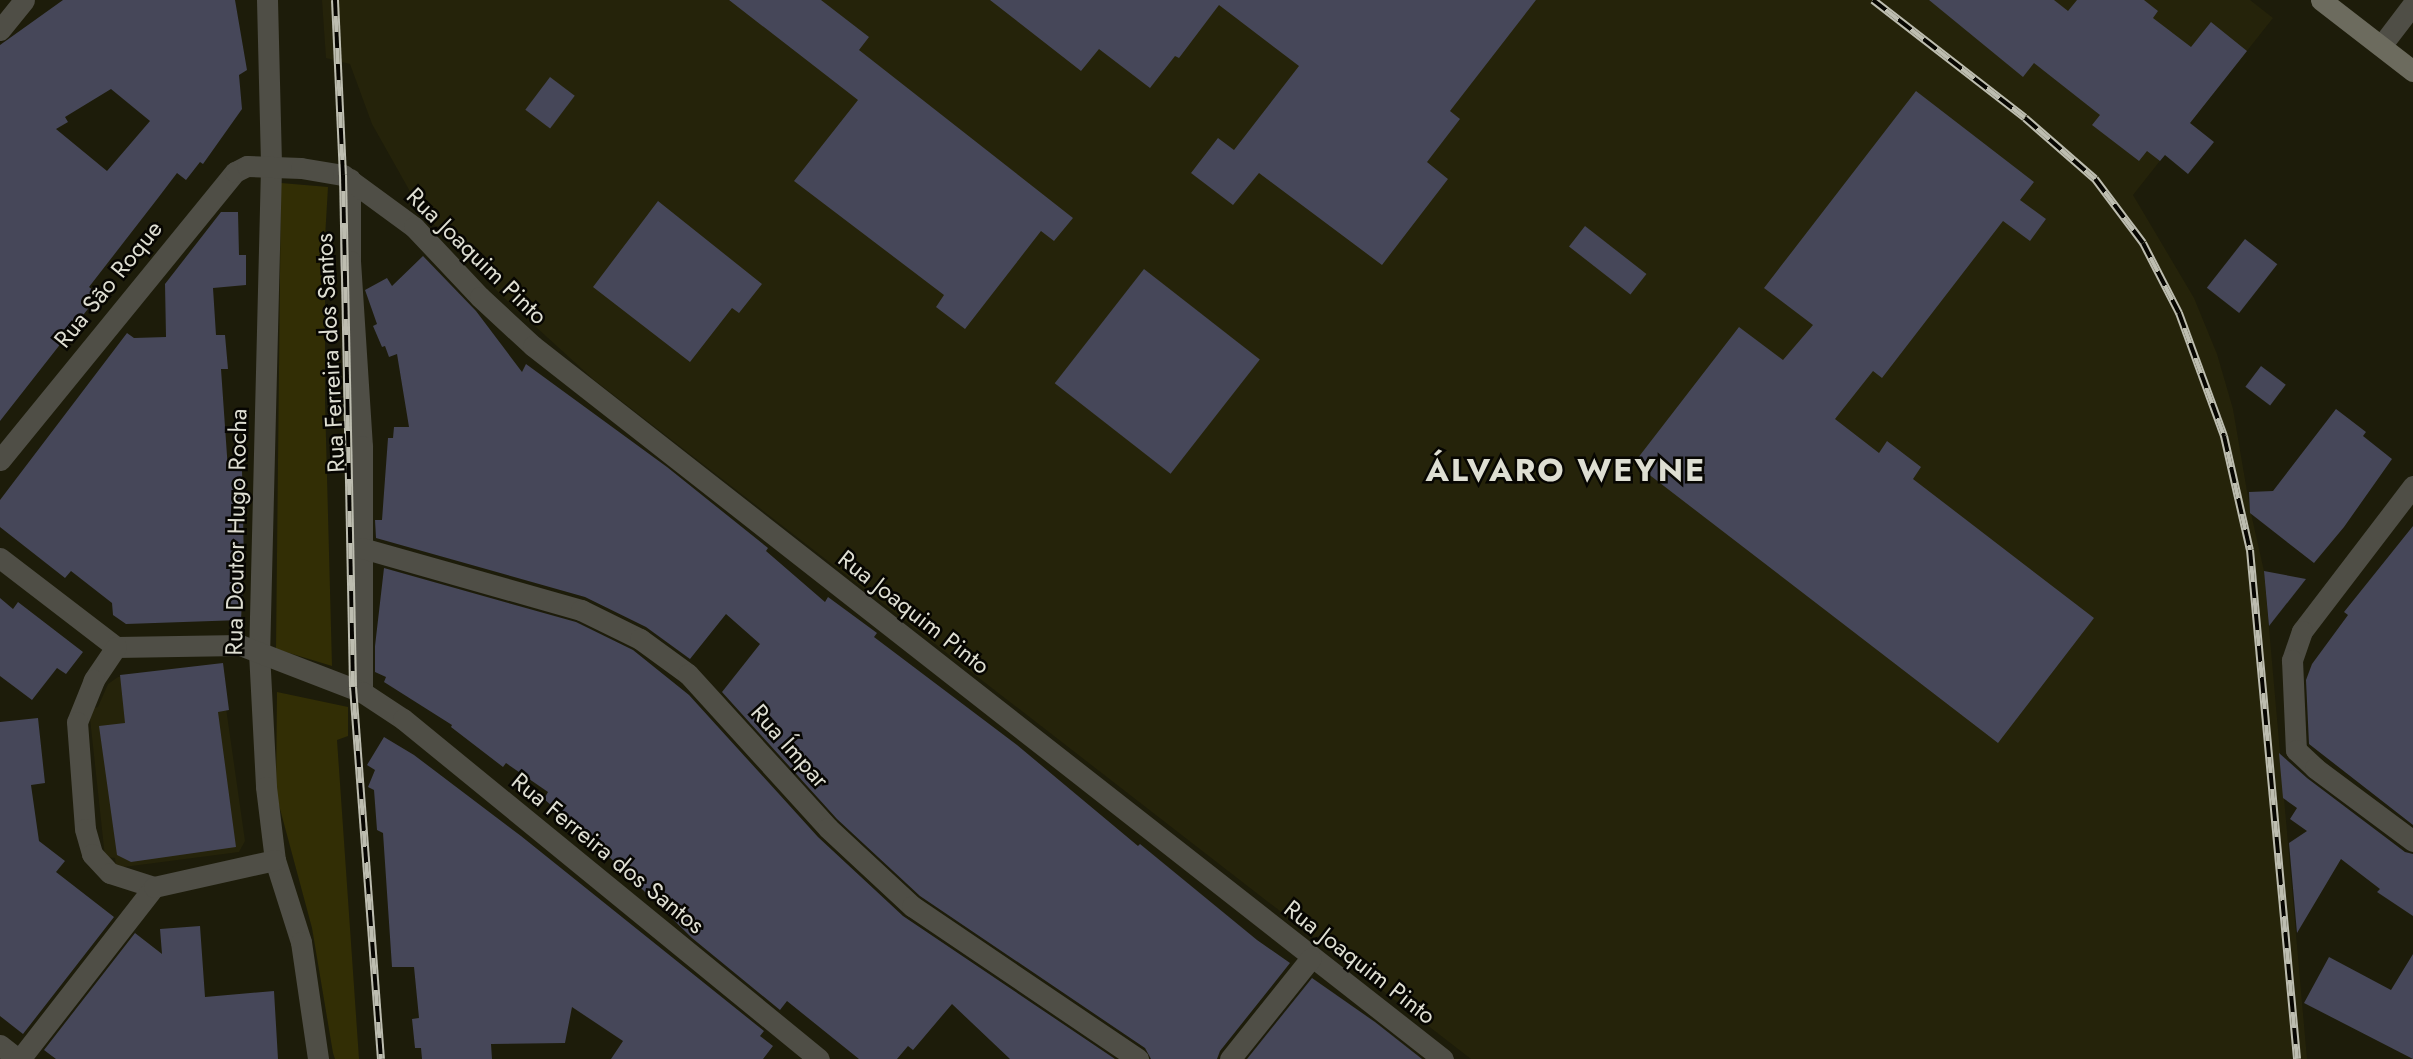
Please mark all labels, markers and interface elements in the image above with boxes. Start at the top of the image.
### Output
street label: Rua Joaquim Pinto [401,182,553,330]
street label: Rua São Roque [48,215,168,353]
street label: Rua Ferreira dos Santos [309,233,351,473]
street label: Rua Doutor Hugo Rocha [219,408,253,656]
district label: ÁLVARO WEYNE [1427,451,1705,489]
street label: Rua Joaquim Pinto [832,544,996,680]
street label: Rua Ímpar [745,698,835,794]
street label: Rua Ferreira dos Santos [506,766,710,940]
street label: Rua Joaquim Pinto [1278,894,1442,1030]

